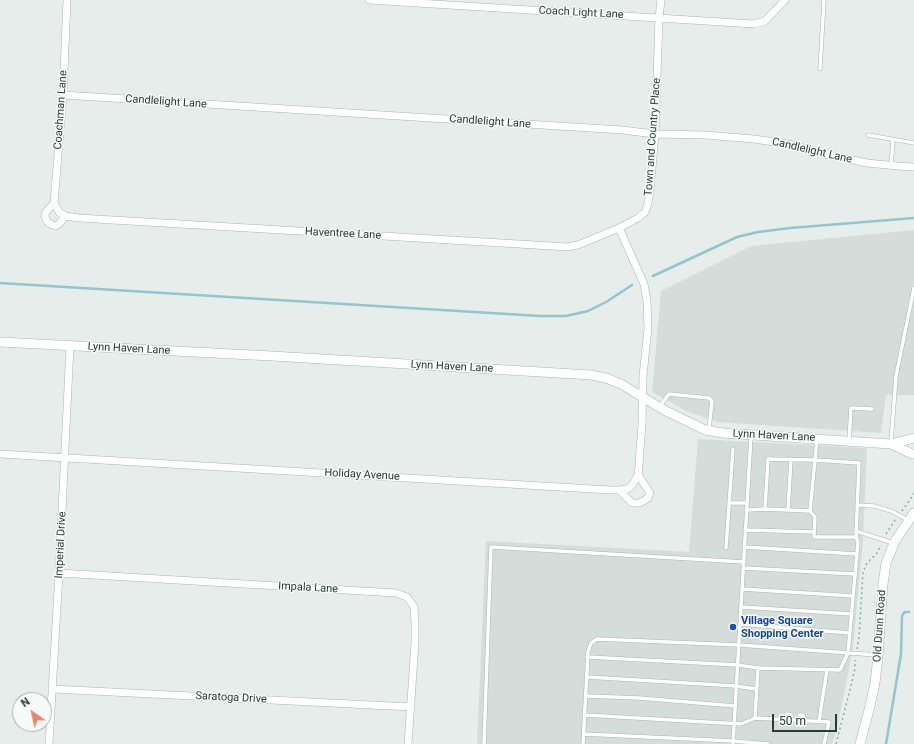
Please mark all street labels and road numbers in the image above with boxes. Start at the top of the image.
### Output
street label: Coach Light Lane [538,4,624,22]
street label: Coachman Lane [52,70,70,150]
street label: Town and Country Place [642,77,664,197]
street label: Candlelight Lane [125,93,207,111]
street label: Candlelight Lane [449,113,531,131]
street label: Candlelight Lane [771,135,853,167]
street label: Haventree Lane [305,225,381,243]
street label: Lynn Haven Lane [87,340,171,358]
street label: Lynn Haven Lane [410,358,494,376]
street label: Lynn Haven Lane [732,427,816,445]
street label: Holiday Avenue [324,466,400,484]
street label: Imperial Drive [53,511,69,579]
street label: Impala Lane [278,580,338,596]
street label: Old Dunn Road [871,589,889,663]
street label: Saratoga Drive [195,690,267,706]

